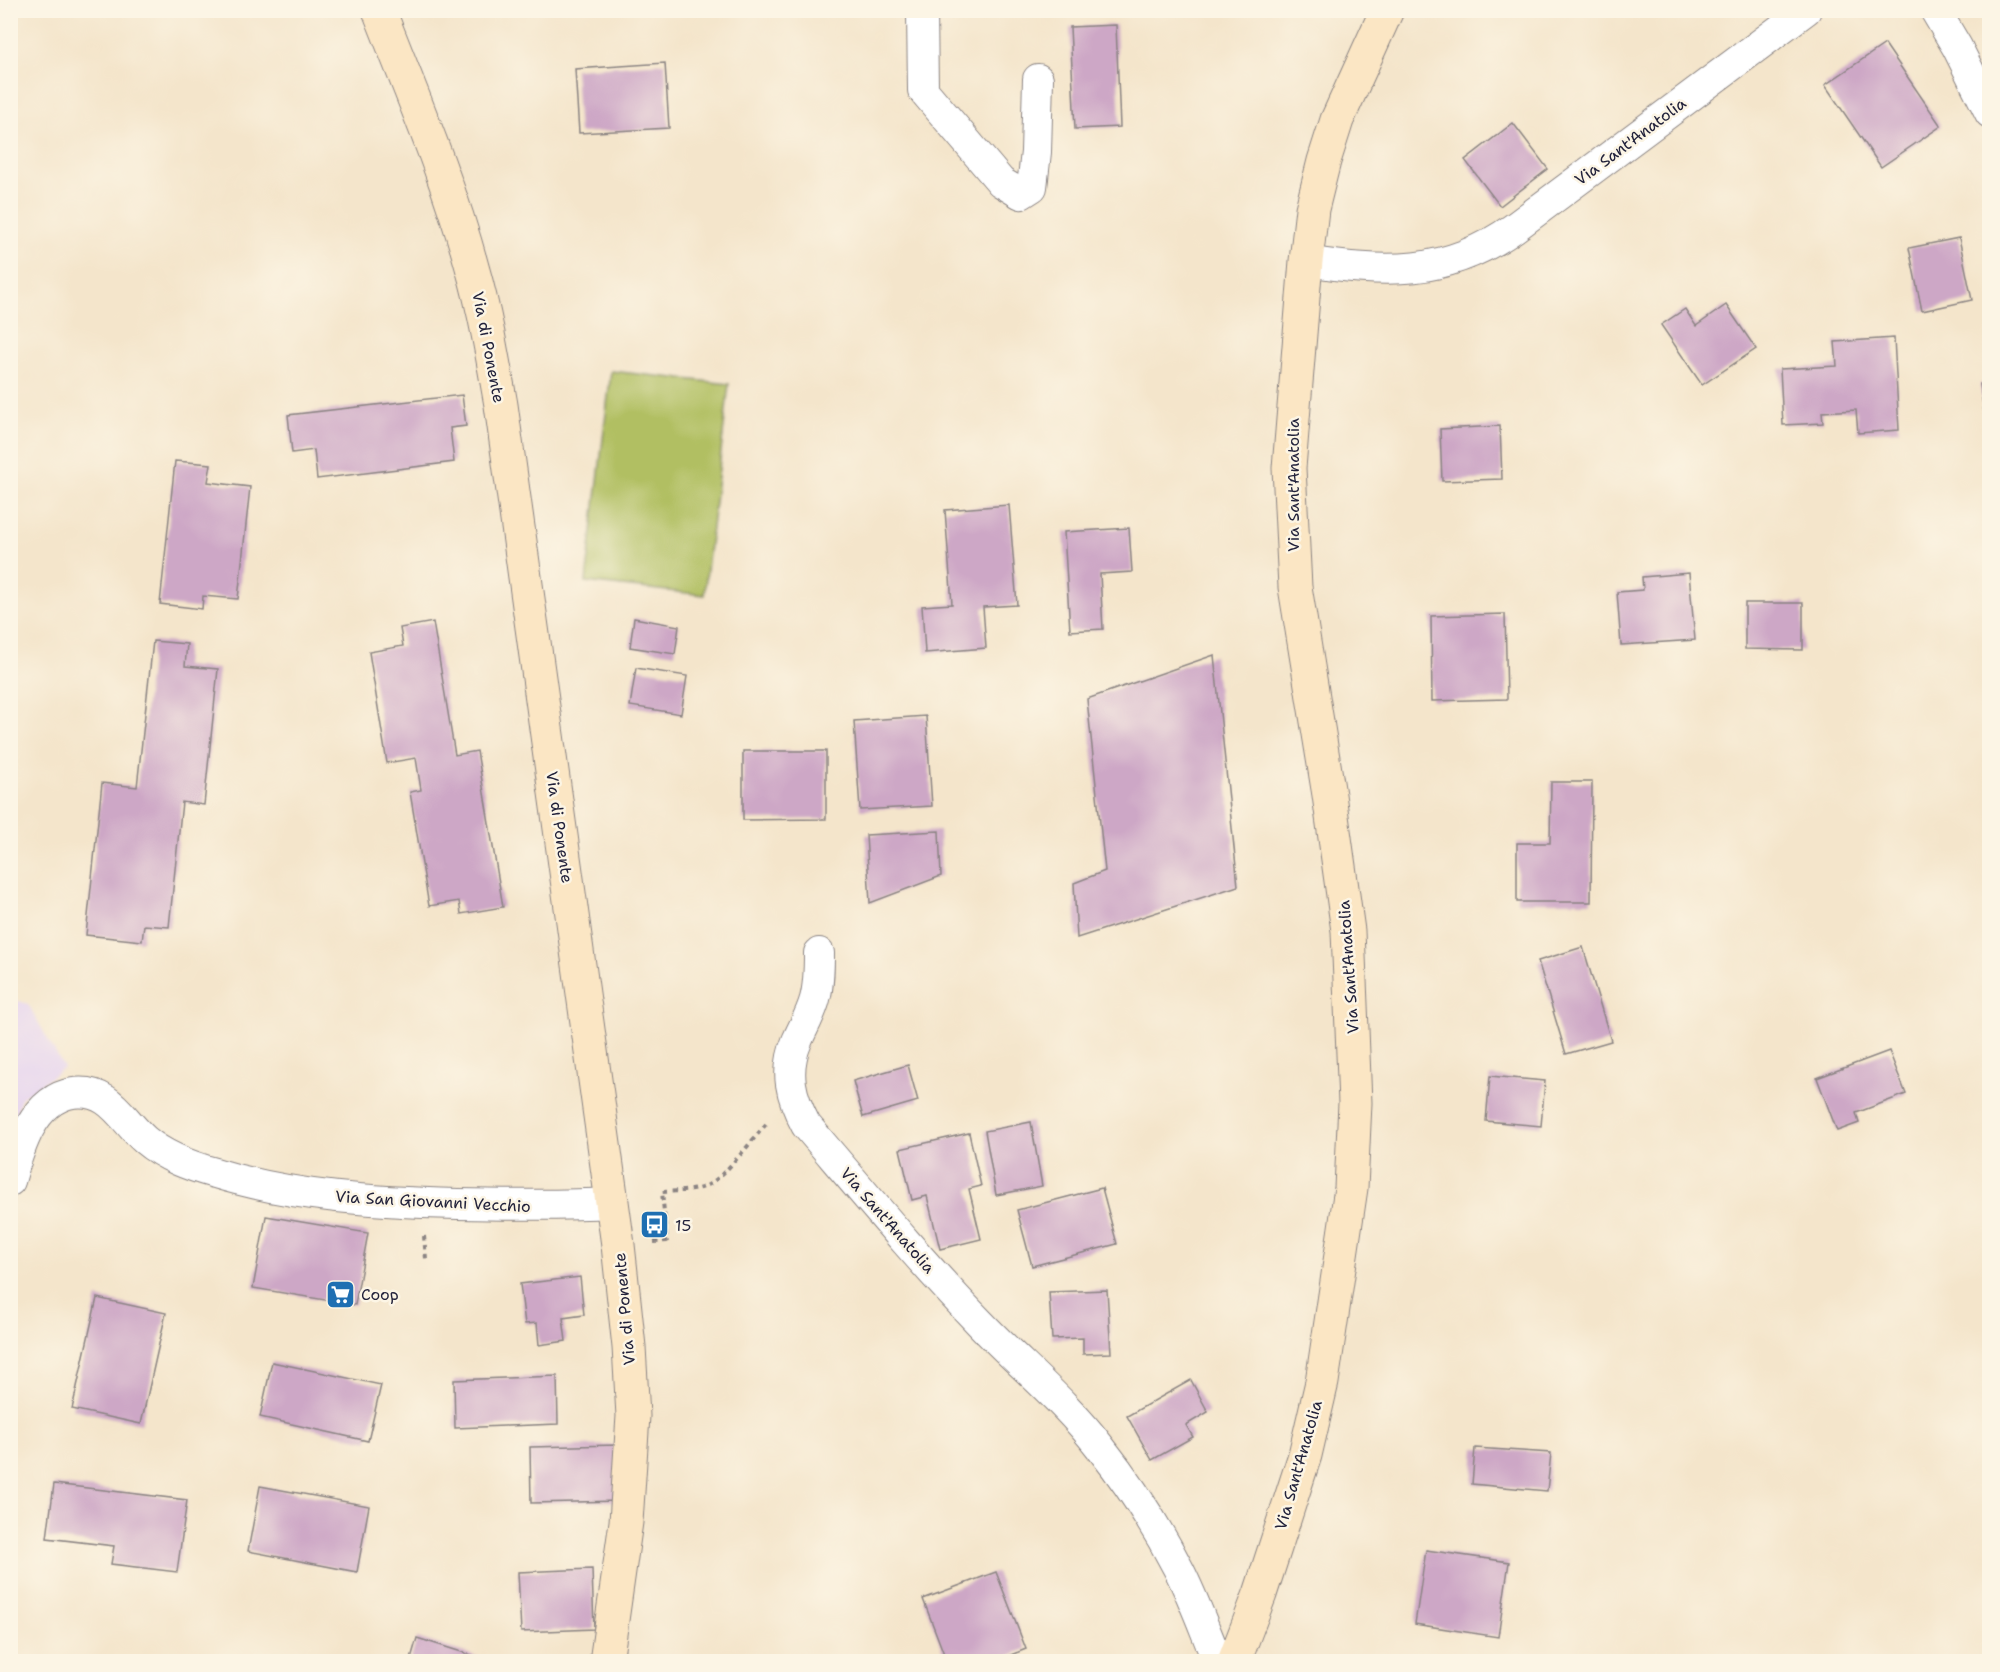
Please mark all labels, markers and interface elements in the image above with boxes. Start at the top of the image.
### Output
street label: Via Sant'Anatolia [1570,93,1690,190]
street label: Via di Ponente [467,290,510,404]
street label: Via Sant'Anatolia [1283,418,1304,552]
street label: Via di Ponente [541,770,578,884]
street label: Via Sant'Anatolia [1333,899,1364,1035]
street label: Via Sant'Anatolia [836,1163,940,1278]
street label: Via San Giovanni Vecchio [335,1186,531,1217]
bus stop icon: 15 [638,1209,670,1241]
place label: 15 [675,1215,691,1236]
street label: Via di Ponente [609,1252,640,1366]
supermarket icon: Coop [324,1278,356,1310]
place label: Coop [361,1284,399,1305]
street label: Via Sant'Anatolia [1270,1398,1327,1532]

